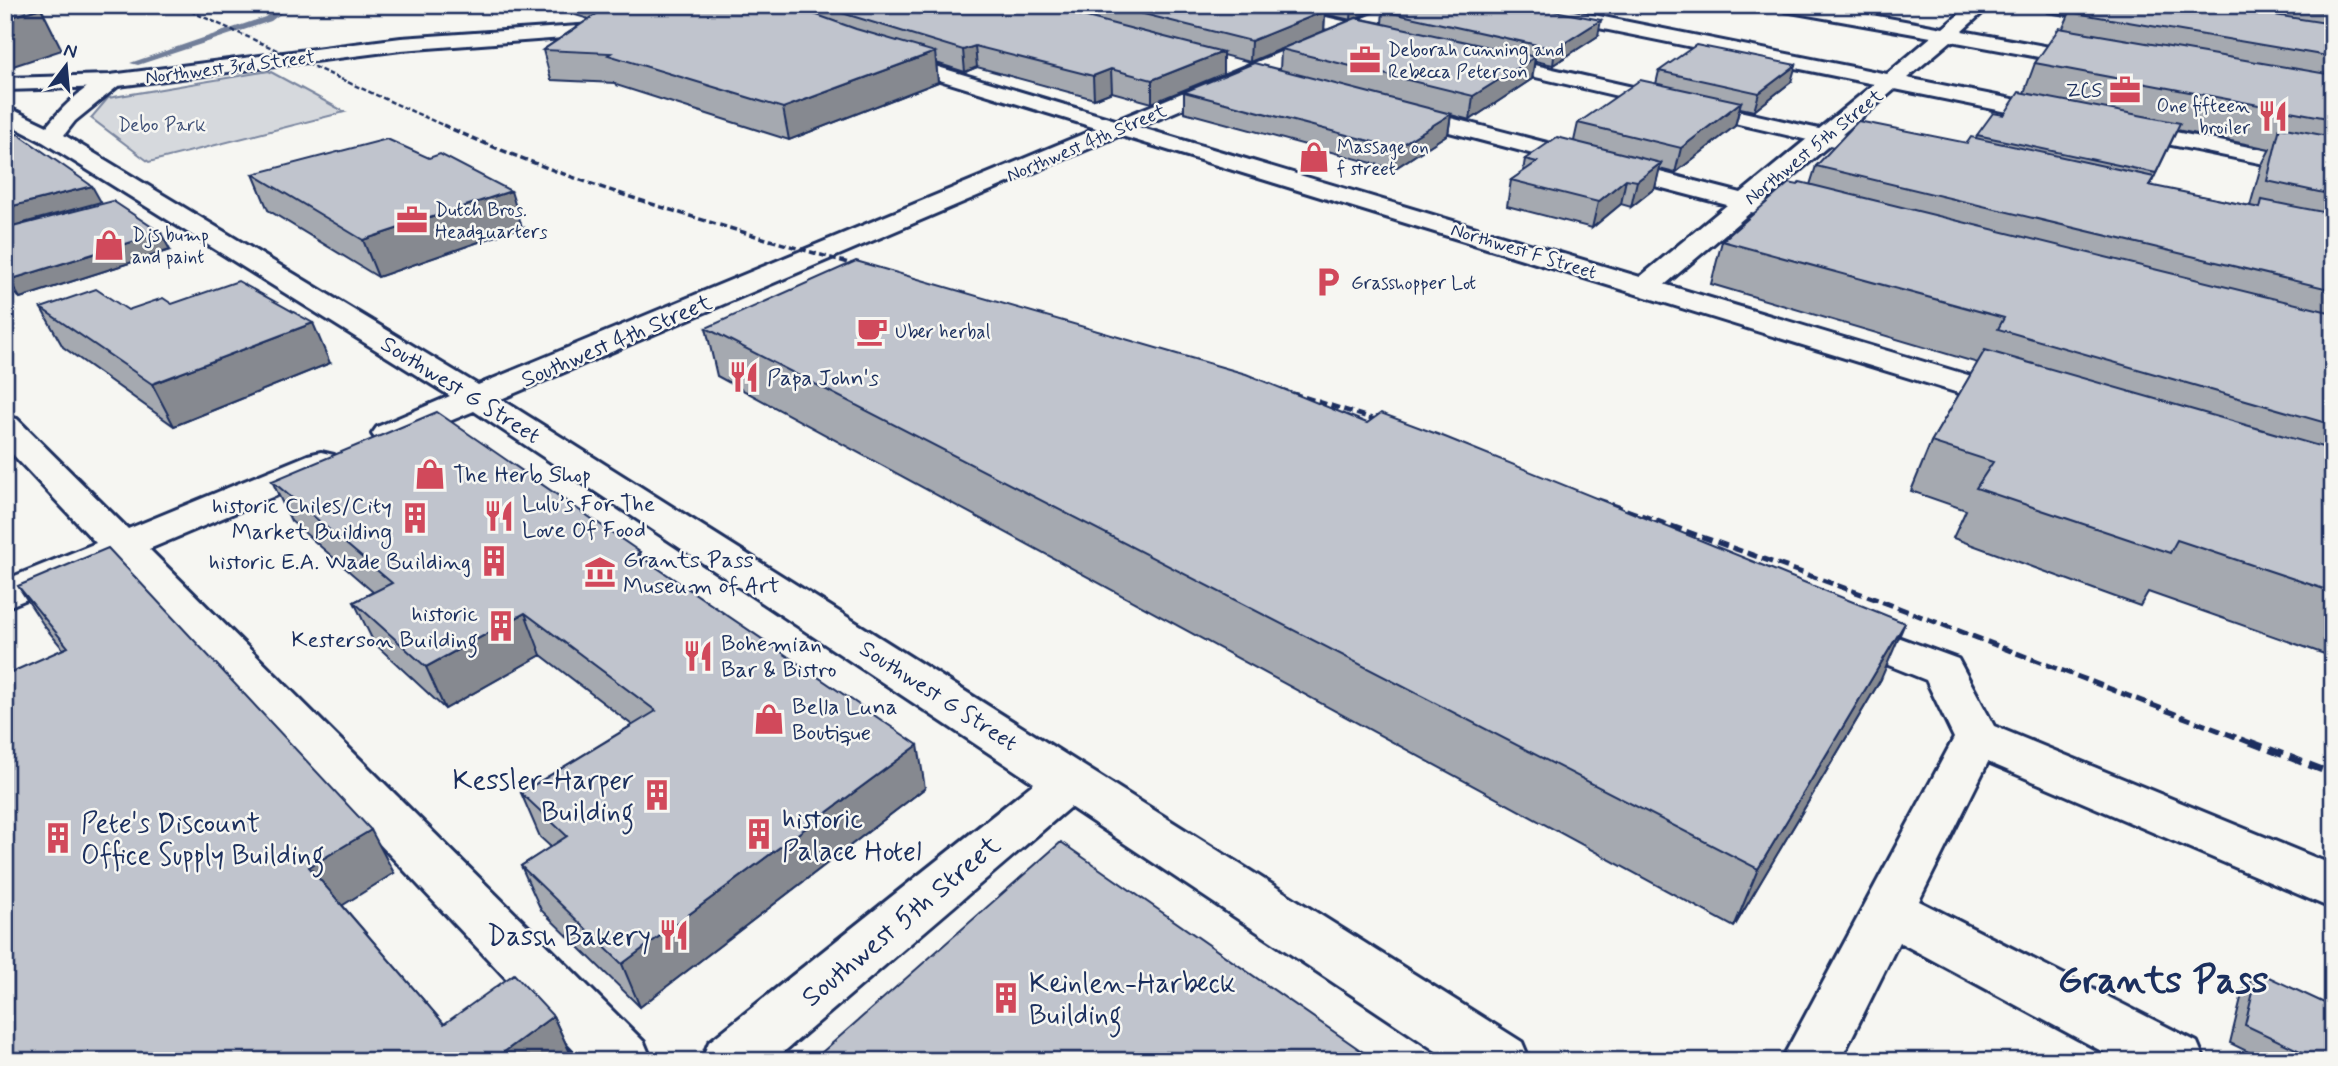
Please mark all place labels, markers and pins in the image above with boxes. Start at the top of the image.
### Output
place label: Deborah cunning and Rebecca Peterson [1388,38,1564,85]
office icon: Deborah cunning and Rebecca Peterson [1348,43,1382,77]
office icon: ZCS [2108,73,2142,107]
place label: ZCS [2066,79,2102,104]
place label: One fifteen broiler [2156,94,2250,141]
restaurant icon: One fifteen broiler [2256,99,2290,133]
place label: Massage on f street [1337,135,1429,182]
shop icon: Massage on f street [1297,140,1331,174]
place label: Dutch Bros. Headquarters [435,198,548,245]
office icon: Dutch Bros. Headquarters [395,203,429,237]
place label: Djs bump and paint [132,223,209,270]
shop icon: Djs bump and paint [92,228,126,262]
parking icon: Grasshopper Lot [1311,265,1345,299]
place label: Grasshopper Lot [1351,271,1476,296]
cafe icon: Uber herbal [855,314,889,348]
place label: Uber herbal [895,320,991,345]
restaurant icon: Papa John's [727,360,761,394]
place label: Papa John's [767,364,879,394]
shop icon: The Herb Shop [413,457,447,491]
place label: The Herb Shop [453,461,591,491]
place label: Lulu’s For The Love Of Food [522,490,655,546]
place label: historic Chiles/City Market Building [212,492,392,550]
restaurant icon: Lulu’s For The Love Of Food [482,499,516,533]
building icon: historic Chiles/City Market Building [398,501,432,535]
building icon: historic E.A. Wade Building [477,544,511,578]
place label: Grants Pass Museum of Art [623,546,780,602]
place label: historic E.A. Wade Building [209,548,471,578]
museum icon: Grants Pass Museum of Art [583,555,617,589]
place label: historic Kesterson Building [291,600,478,658]
building icon: historic Kesterson Building [484,609,518,643]
place label: Bohemian Bar & Bistro [721,630,837,686]
restaurant icon: Bohemian Bar & Bistro [681,639,715,673]
place label: Bella Luna Boutique [792,693,898,749]
shop icon: Bella Luna Boutique [752,702,786,736]
place label: Kessler-Harper Building [453,763,634,835]
building icon: Kessler-Harper Building [640,778,674,812]
place label: historic Palace Hotel [782,802,922,871]
place label: Pete's Discount Office Supply Building [81,806,325,878]
building icon: historic Palace Hotel [742,817,776,851]
building icon: Pete's Discount Office Supply Building [41,821,75,855]
restaurant icon: Dassh Bakery [657,918,691,952]
place label: Dassh Bakery [487,919,651,956]
place label: Keinlen-Harbeck Building [1029,966,1236,1038]
building icon: Keinlen-Harbeck Building [989,981,1023,1015]

